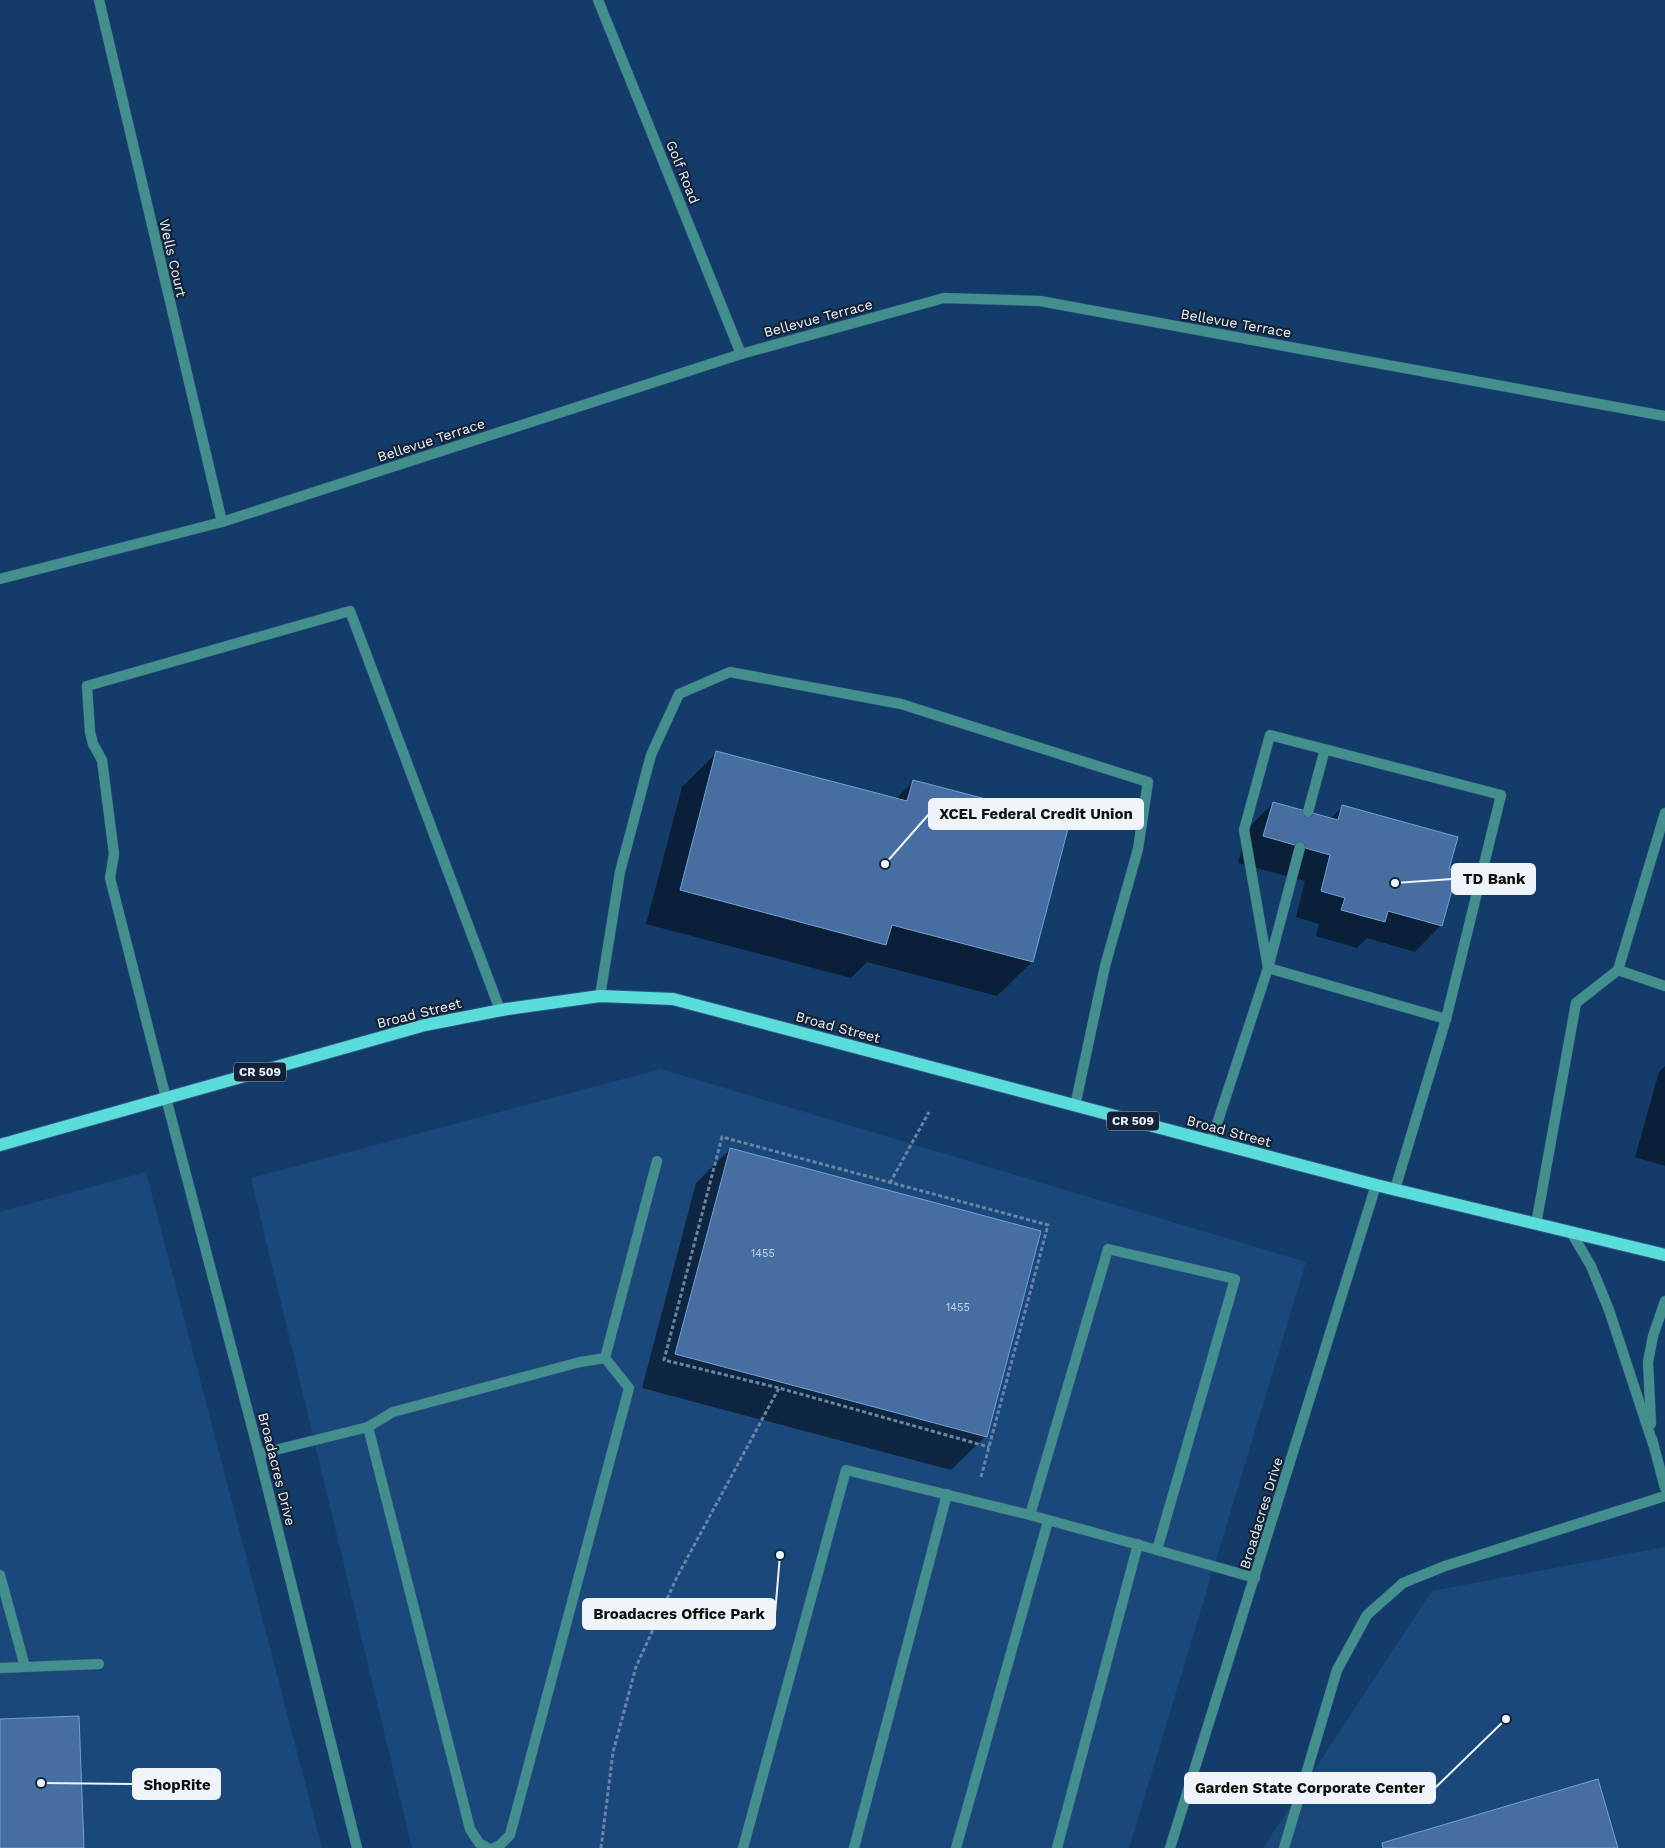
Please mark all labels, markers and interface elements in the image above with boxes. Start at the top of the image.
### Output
street label: Golf Road [663,138,703,206]
street label: Wells Court [156,217,190,299]
street label: Bellevue Terrace [762,296,874,340]
street label: Bellevue Terrace [1179,305,1293,341]
street label: Bellevue Terrace [375,415,487,465]
callout: XCEL Federal Credit Union [929,799,1143,829]
text: XCEL Federal Credit Union [939,805,1133,823]
callout: TD Bank [1452,864,1535,894]
text: TD Bank [1463,870,1526,888]
street label: Broad Street [375,995,463,1031]
street label: Broad Street [794,1008,882,1046]
road number: CR 509 [234,1062,286,1082]
road number: CR 509 [1107,1112,1159,1130]
street label: Broad Street [1185,1112,1273,1150]
house number: 1455 [751,1247,775,1260]
house number: 1455 [946,1301,970,1314]
street label: Broadacres Drive [255,1411,299,1527]
street label: Broadacres Drive [1236,1455,1286,1571]
callout: Broadacres Office Park [583,1599,775,1629]
text: Broadacres Office Park [593,1605,765,1623]
callout: ShopRite [133,1769,220,1799]
callout: Garden State Corporate Center [1185,1773,1435,1803]
text: ShopRite [143,1776,211,1794]
text: Garden State Corporate Center [1195,1779,1426,1797]

